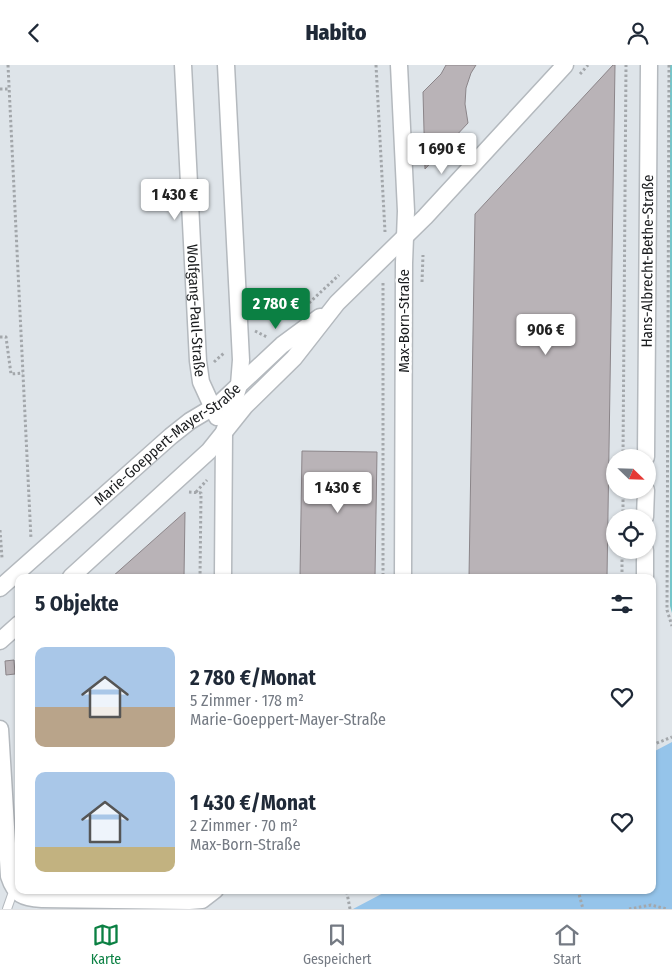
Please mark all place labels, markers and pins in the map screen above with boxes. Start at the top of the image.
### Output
pin: 1 690 € [396,133,488,175]
pin: 1 430 € [129,179,221,221]
pin: 2 780 € [230,287,322,330]
pin: 906 € [511,313,581,356]
pin: 1 430 € [292,471,384,514]

